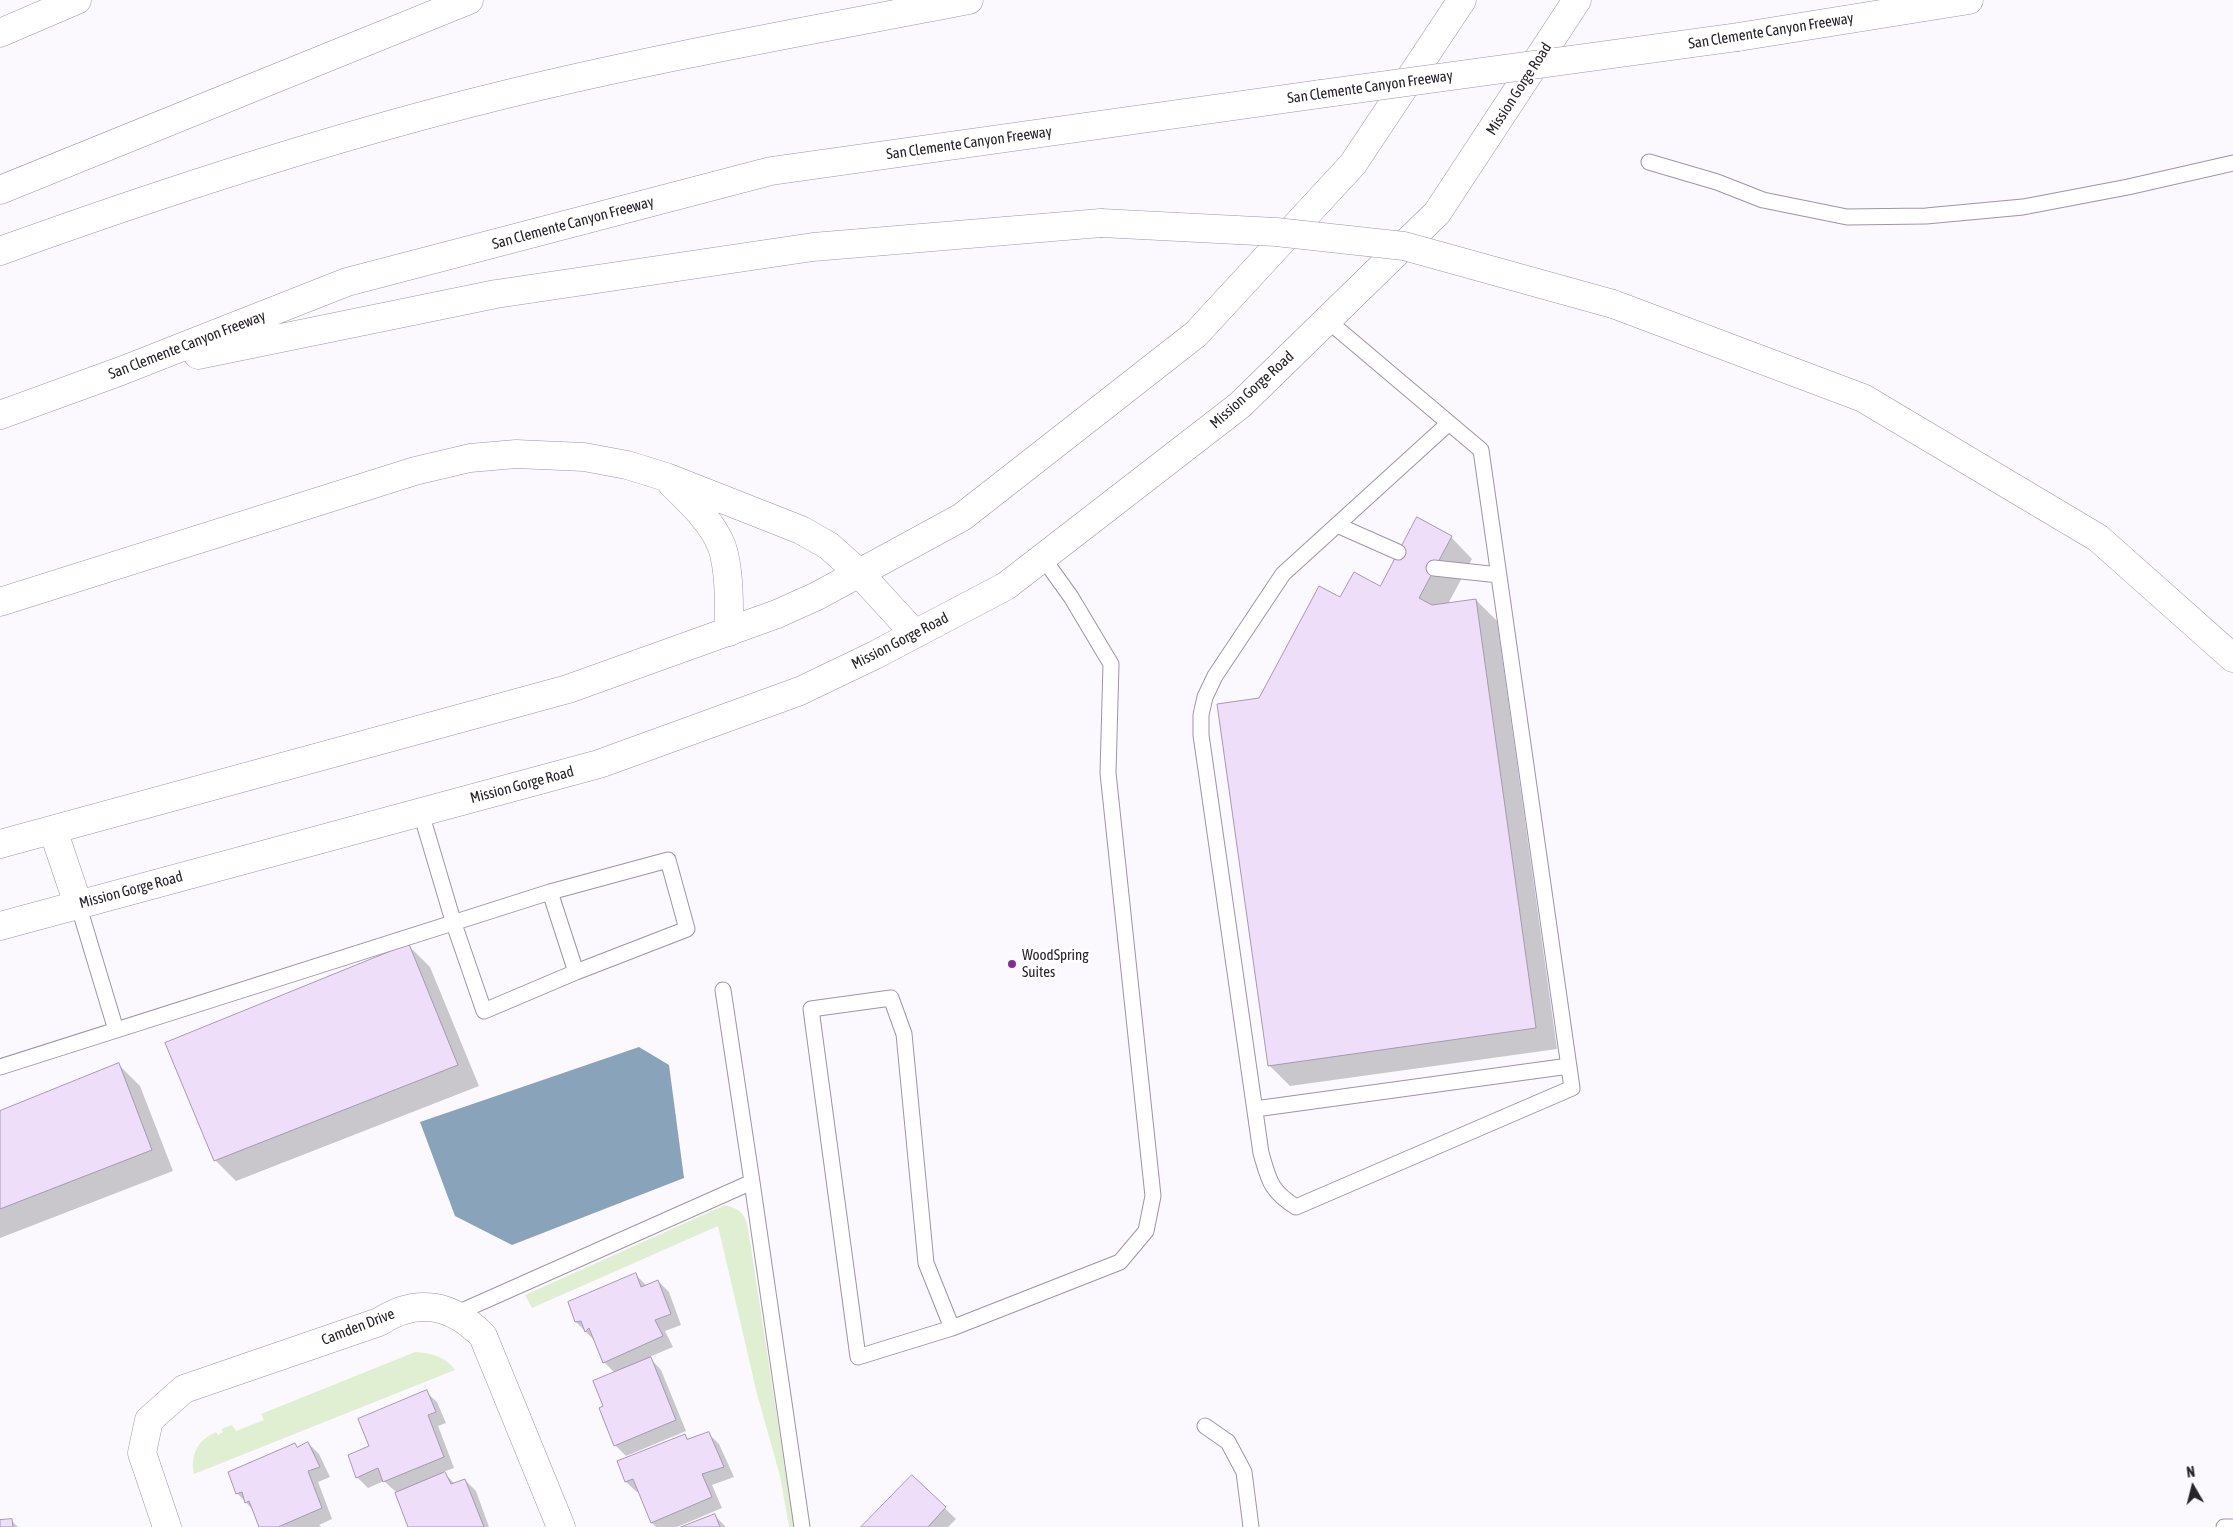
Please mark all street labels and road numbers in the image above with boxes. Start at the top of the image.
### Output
street label: San Clemente Canyon Freeway [1687,9,1855,53]
street label: Mission Gorge Road [1482,39,1556,139]
street label: San Clemente Canyon Freeway [1286,66,1454,108]
street label: San Clemente Canyon Freeway [885,122,1053,164]
street label: San Clemente Canyon Freeway [490,193,656,253]
street label: San Clemente Canyon Freeway [106,307,268,383]
street label: Mission Gorge Road [1206,348,1298,432]
street label: Mission Gorge Road [848,609,952,673]
street label: Mission Gorge Road [468,763,576,807]
street label: Mission Gorge Road [77,868,185,912]
street label: Camden Drive [319,1305,397,1349]

